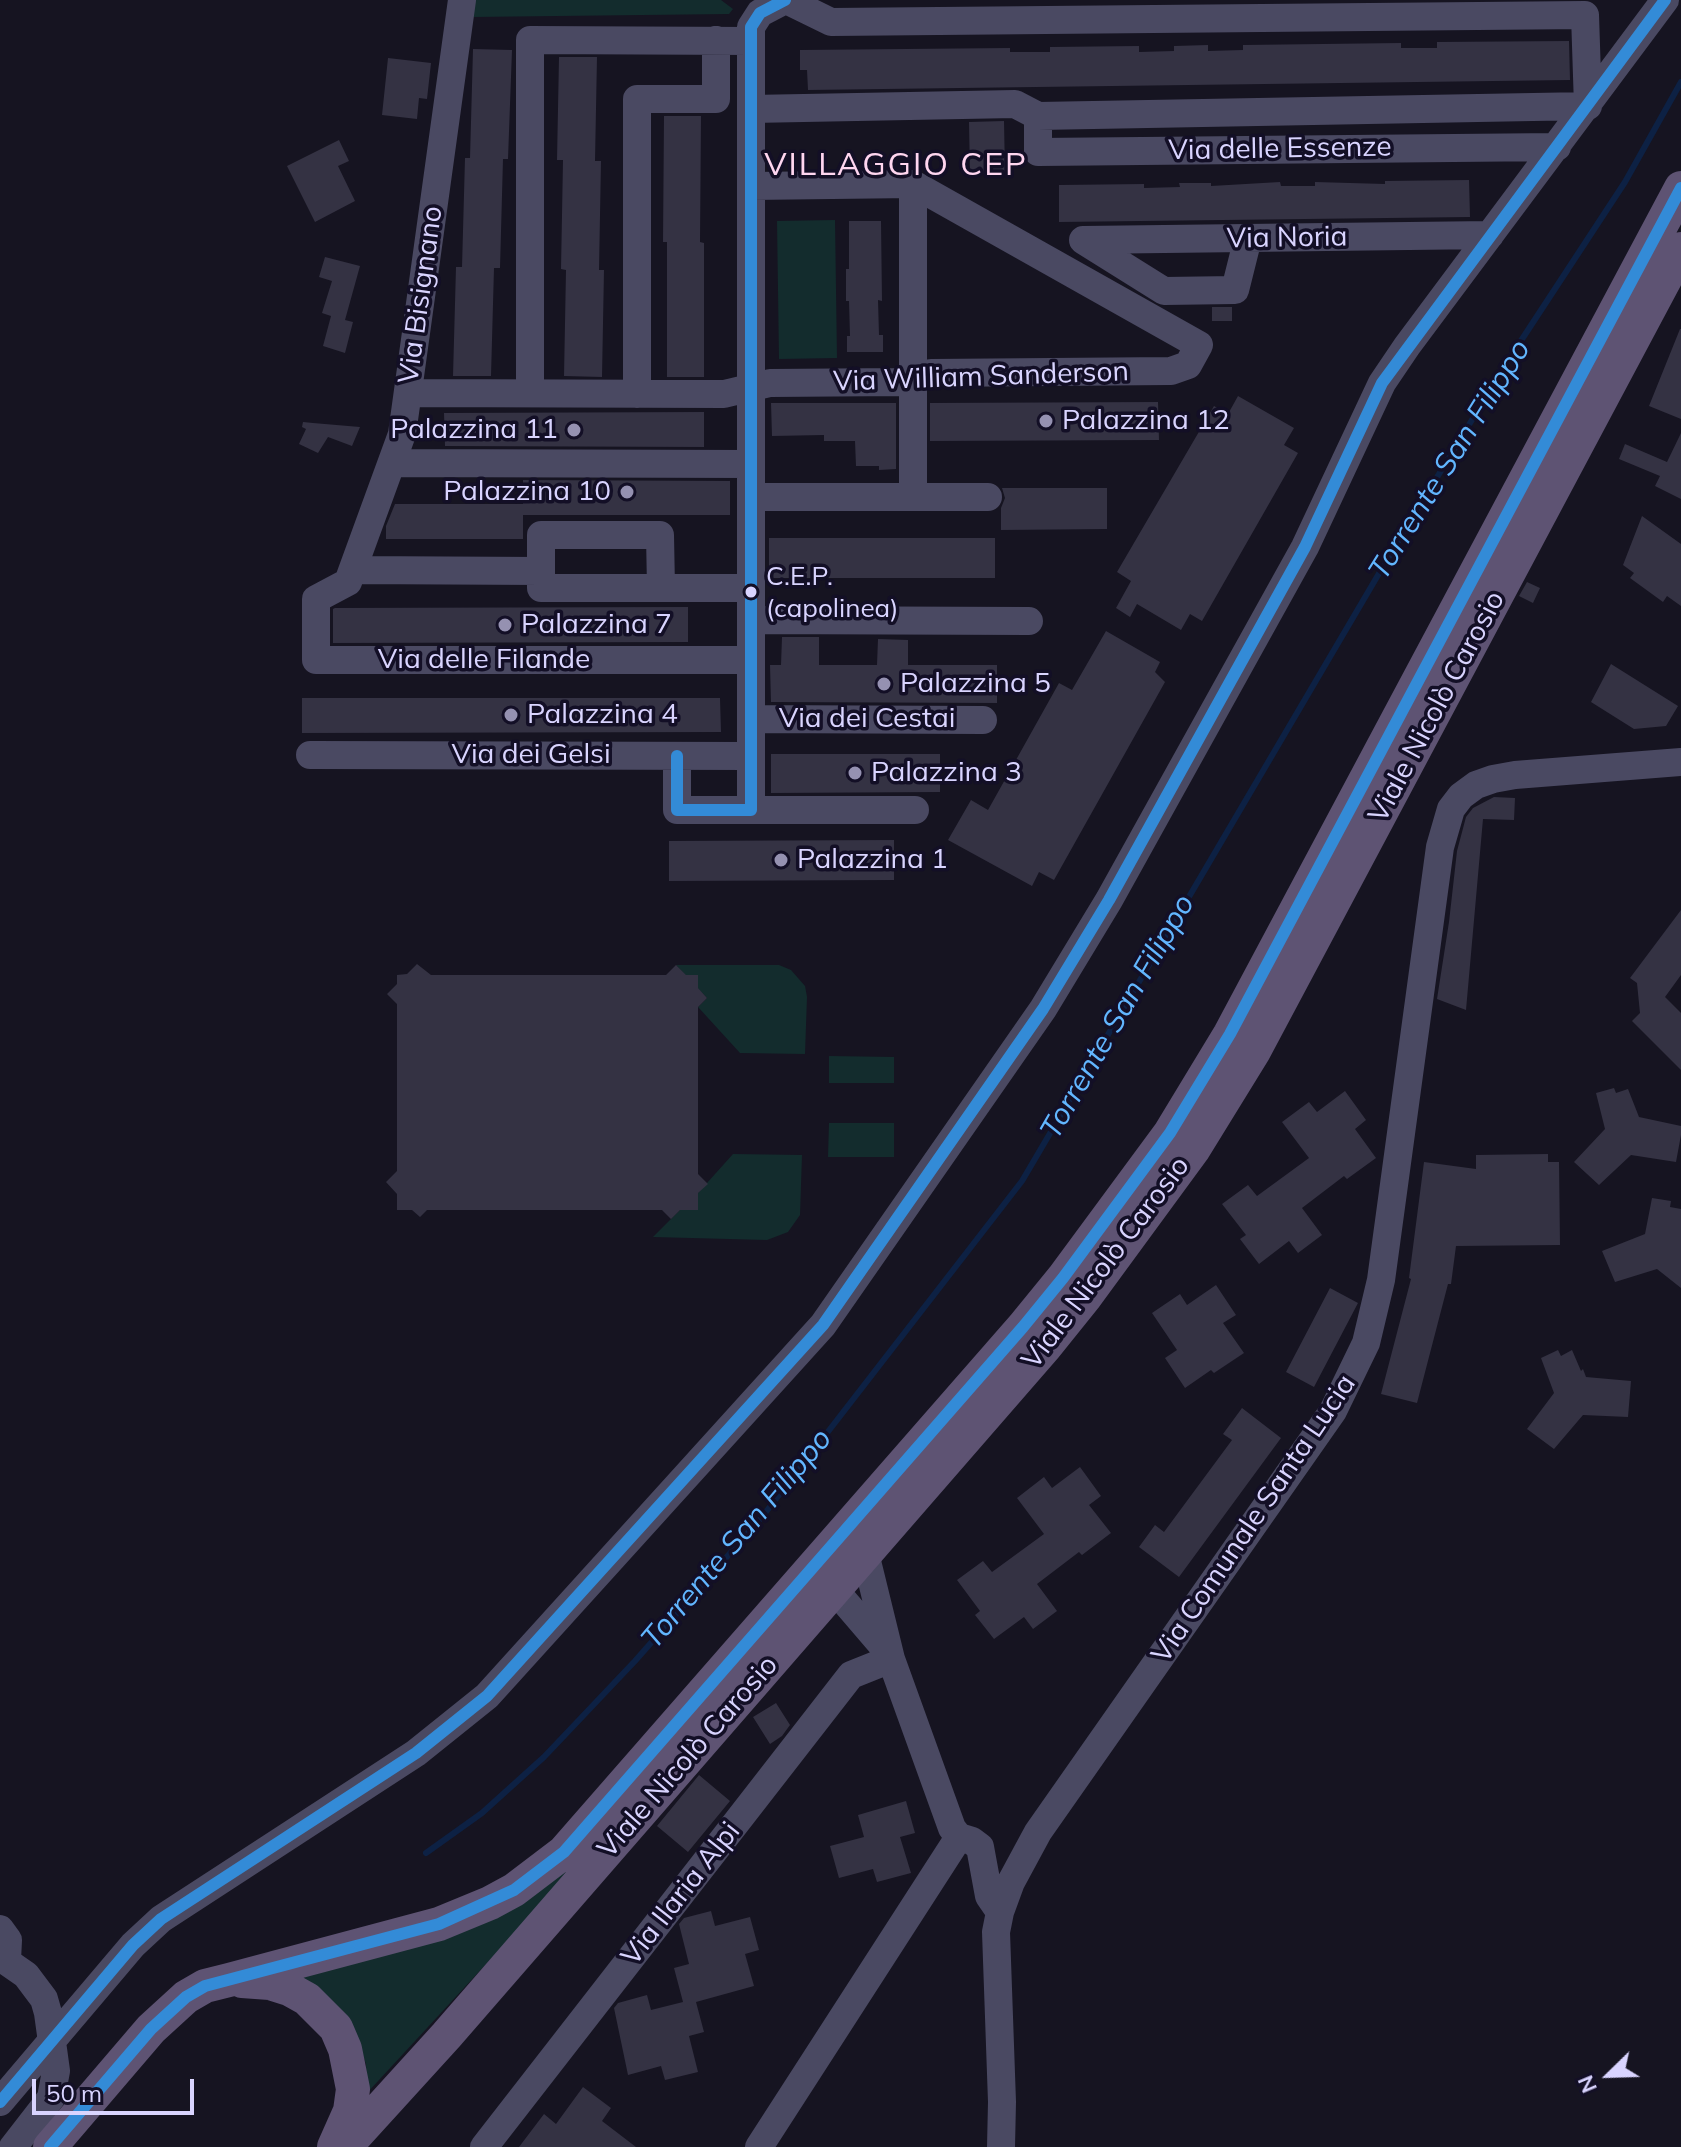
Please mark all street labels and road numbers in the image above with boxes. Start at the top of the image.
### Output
street label: Via delle Essenze [1168,130,1392,168]
street label: Via Bisignano [392,204,450,386]
street label: Via Noria [1226,220,1348,256]
street label: Via William Sanderson [833,355,1129,399]
street label: Viale Nicolò Carosio [1362,586,1512,828]
street label: Via delle Filande [378,643,590,677]
street label: Via dei Cestai [779,702,955,736]
street label: Via dei Gelsi [451,738,611,772]
street label: Viale Nicolò Carosio [1015,1150,1197,1376]
street label: Via Comunale Santa Lucia [1145,1368,1363,1670]
street label: Viale Nicolò Carosio [591,1649,785,1865]
street label: Via Ilaria Alpi [615,1816,747,1972]

